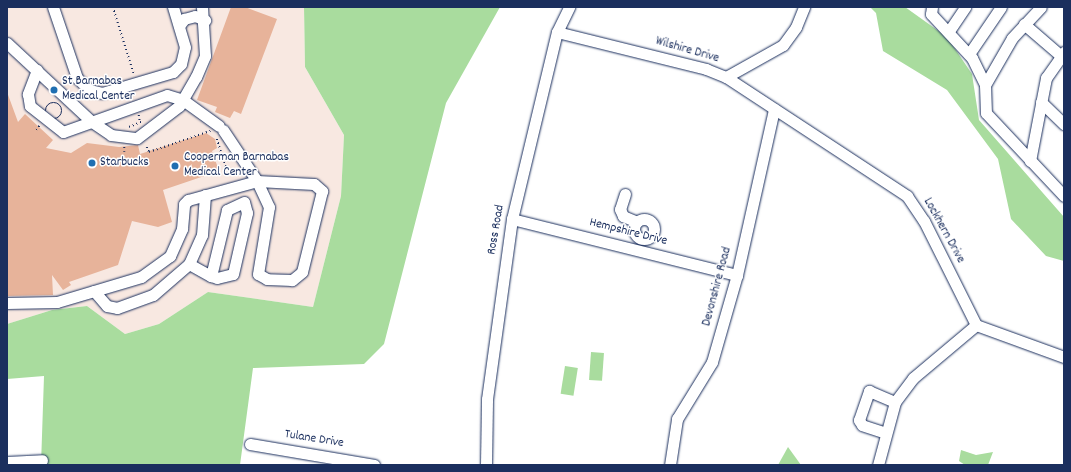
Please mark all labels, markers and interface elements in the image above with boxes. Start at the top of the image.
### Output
street label: Wilshire Drive [653,35,721,67]
place label: St Barnabas Medical Center [62,75,135,106]
marker: St Barnabas Medical Center [49,85,59,95]
place label: Cooperman Barnabas Medical Center [184,151,289,182]
place label: Starbucks [100,155,149,171]
marker: Starbucks [87,158,97,168]
marker: Cooperman Barnabas Medical Center [169,160,181,172]
street label: Lockhern Drive [919,196,967,266]
street label: Ross Road [485,204,509,256]
street label: Hempshire Drive [587,216,669,250]
street label: Devonshire Road [700,246,736,328]
street label: Tulane Drive [283,428,345,452]

